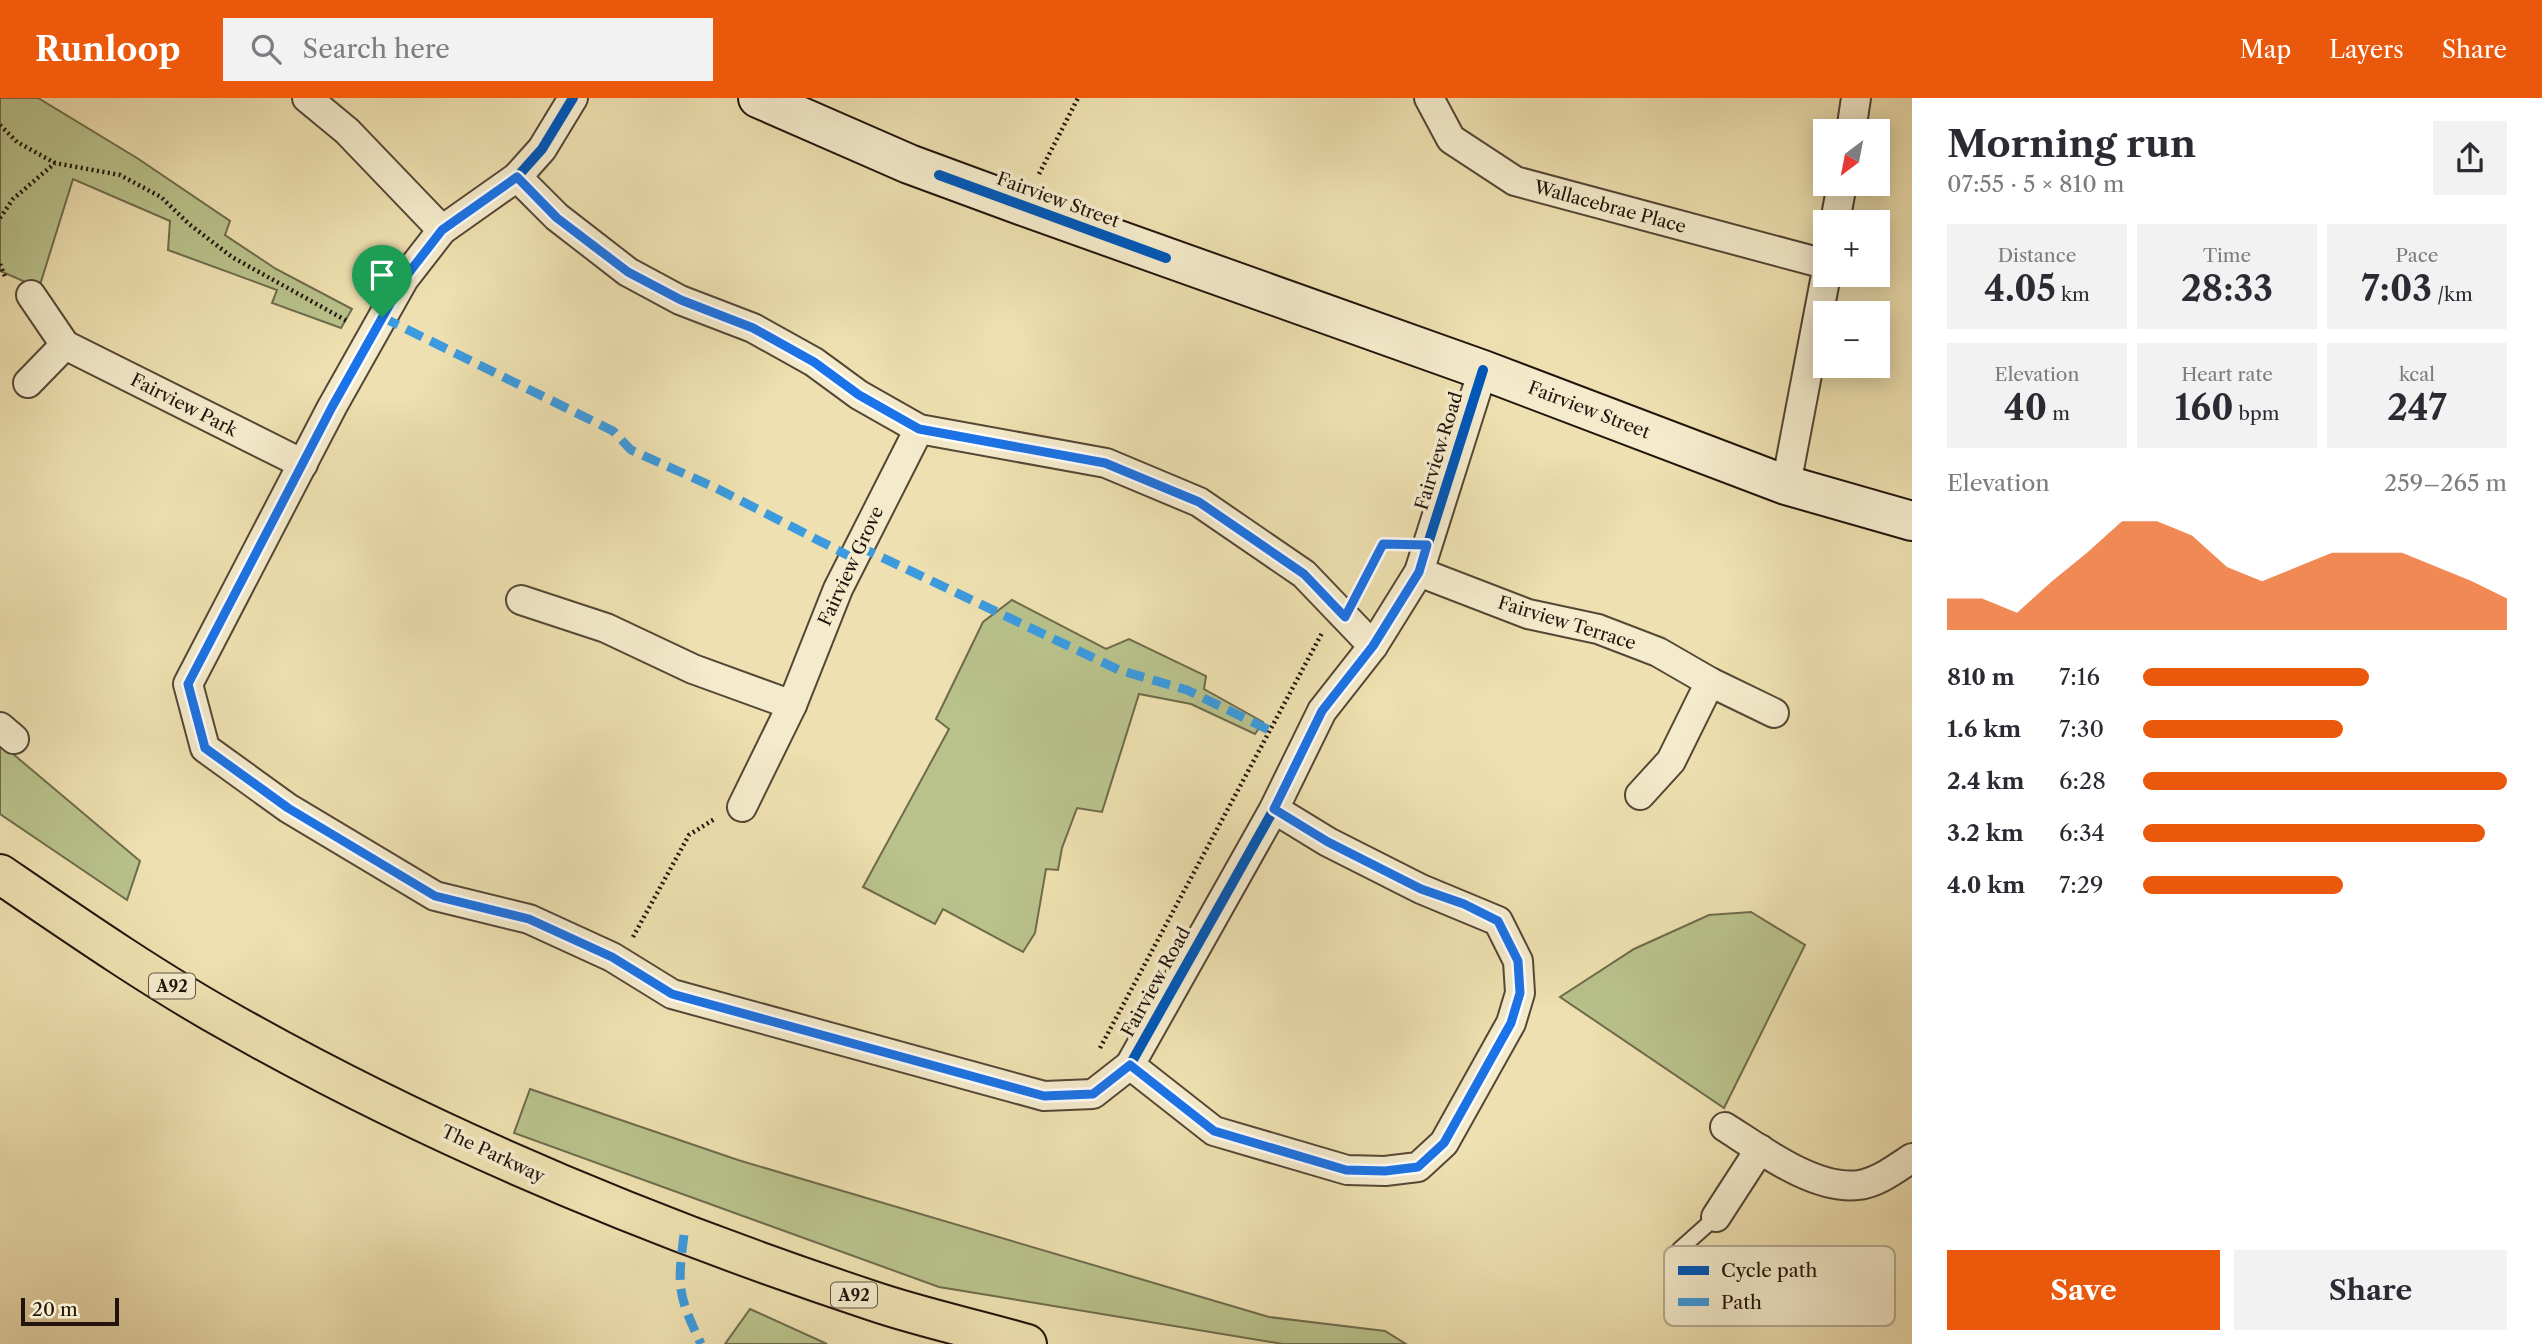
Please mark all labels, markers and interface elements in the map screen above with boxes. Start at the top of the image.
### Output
search box [223,18,713,81]
text: Runloop [35,29,181,70]
icon: search [247,30,285,68]
text: Search here [303,33,450,65]
text: Map [2240,35,2291,64]
text: Layers [2329,35,2404,64]
text: Share [2442,35,2507,64]
north arrow [1813,119,1890,196]
map controls [1813,119,1890,378]
text: Morning run [1947,120,2196,167]
button: share [2433,121,2507,195]
street label: Fairview Street [994,168,1123,233]
text: 07:55 · 5 × 810 m [1947,170,2124,198]
street label: Wallacebrae Place [1531,176,1688,238]
button: + [1813,210,1890,287]
text: Distance [1998,244,2076,267]
text: Time [2203,244,2251,267]
text: Pace [2396,244,2438,267]
pin [352,245,412,317]
icon: arrive [363,256,401,294]
text: 4.05 [1984,267,2056,310]
text: 28:33 [2181,267,2273,310]
text: 7:03 [2361,267,2432,310]
text: km [2056,283,2090,306]
text: /km [2432,283,2473,306]
button: − [1813,301,1890,378]
text: Elevation [1995,363,2079,386]
text: Heart rate [2181,363,2273,386]
text: kcal [2399,363,2435,386]
street label: Fairview Park [127,369,242,442]
street label: Fairview Street [1525,377,1654,444]
text: 40 [2004,386,2047,429]
text: 160 [2175,386,2234,429]
text: 247 [2387,386,2447,429]
street label: Fairview Road [1411,389,1467,513]
text: m [2047,402,2070,425]
text: bpm [2234,402,2279,425]
text: Elevation [1947,469,2050,497]
text: 259–265 m [2384,469,2507,497]
street label: Fairview Grove [814,503,888,629]
street label: Fairview Terrace [1495,592,1639,654]
text: 810 m [1947,663,2015,691]
text: 7:16 [2059,663,2100,691]
text: 1.6 km [1947,715,2021,743]
text: 7:30 [2059,715,2104,743]
text: 2.4 km [1947,767,2024,795]
text: 6:28 [2059,767,2106,795]
text: 3.2 km [1947,819,2024,847]
text: 6:34 [2059,819,2105,847]
text: 4.0 km [1947,871,2025,899]
text: 7:29 [2059,871,2103,899]
street label: Fairview Road [1117,923,1195,1041]
road number: A92 [149,974,195,998]
street label: The Parkway [438,1120,549,1188]
legend [1664,1246,1895,1326]
button: Save [1947,1250,2220,1330]
button: Share [2234,1250,2507,1330]
text: Cycle path [1721,1259,1817,1282]
road number: A92 [831,1282,877,1308]
text: Path [1721,1291,1762,1314]
scale bar [21,1295,119,1327]
text: 20 m [32,1298,78,1321]

